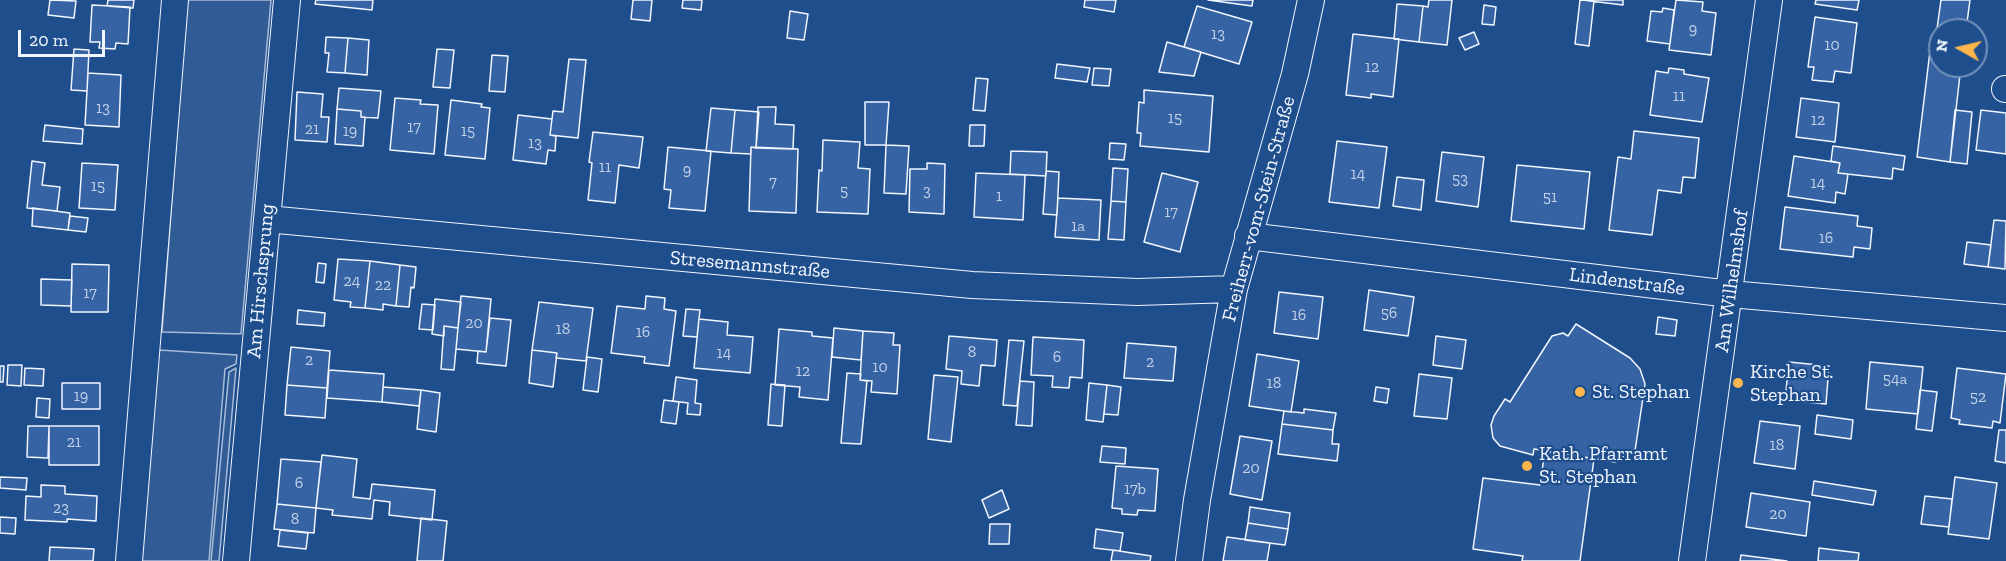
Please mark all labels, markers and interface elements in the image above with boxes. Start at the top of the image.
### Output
scale bar [21,18,108,56]
north arrow [1928,18,1988,78]
house number: 9 [1689,19,1697,39]
house number: 13 [1211,24,1225,44]
text: 20 m [29,29,68,51]
house number: 10 [1824,35,1840,55]
text: N [1931,38,1952,53]
house number: 12 [1365,57,1379,77]
house number: 11 [1673,86,1685,106]
street label: Freiherr-vom-Stein-Straße [1217,94,1301,324]
house number: 13 [96,98,110,118]
house number: 15 [1168,108,1182,128]
house number: 12 [1811,110,1825,130]
house number: 17 [407,117,421,137]
house number: 21 [305,119,319,139]
house number: 19 [343,121,357,141]
house number: 15 [461,121,475,141]
house number: 13 [528,133,542,153]
house number: 11 [599,157,611,177]
house number: 9 [683,160,691,180]
house number: 14 [1351,164,1365,184]
house number: 53 [1452,169,1468,189]
house number: 7 [769,172,777,192]
house number: 14 [1811,173,1825,193]
house number: 15 [91,176,105,196]
house number: 5 [840,181,848,201]
house number: 3 [923,181,931,201]
house number: 1 [996,186,1002,206]
house number: 51 [1543,187,1557,207]
house number: 17 [1164,202,1178,222]
street label: Am Hirschsprung [242,203,280,359]
street label: Am Wilhelmshof [1710,208,1754,354]
house number: 1a [1071,216,1085,236]
house number: 16 [1819,228,1833,248]
street label: Stresemannstraße [669,246,831,284]
street label: Lindenstraße [1568,263,1686,301]
house number: 24 [344,271,360,291]
house number: 22 [375,275,391,295]
house number: 17 [83,283,97,303]
house number: 56 [1381,303,1397,323]
house number: 16 [1292,305,1306,325]
house number: 20 [465,313,483,333]
house number: 18 [556,319,570,339]
house number: 16 [636,322,650,342]
house number: 8 [968,342,976,362]
house number: 14 [717,343,731,363]
house number: 6 [1053,347,1061,367]
house number: 2 [305,350,313,370]
house number: 2 [1146,352,1154,372]
house number: 10 [872,357,888,377]
place label: Kirche St. Stephan [1750,360,1834,407]
house number: 12 [796,361,810,381]
house number: 54a [1883,369,1907,389]
house number: 18 [1267,373,1281,393]
marker: Kirche St. Stephan [1731,376,1745,390]
place label: St. Stephan [1592,380,1690,404]
marker: St. Stephan [1573,385,1587,399]
house number: 19 [74,386,88,406]
house number: 52 [1970,387,1986,407]
house number: 21 [67,432,81,452]
house number: 18 [1770,435,1784,455]
place label: Kath. Pfarramt St. Stephan [1539,442,1668,489]
house number: 20 [1242,458,1260,478]
marker: Kath. Pfarramt St. Stephan [1520,459,1534,473]
house number: 6 [295,473,303,493]
house number: 17b [1124,479,1146,499]
house number: 23 [53,498,69,518]
house number: 20 [1769,504,1787,524]
house number: 8 [291,509,299,529]

